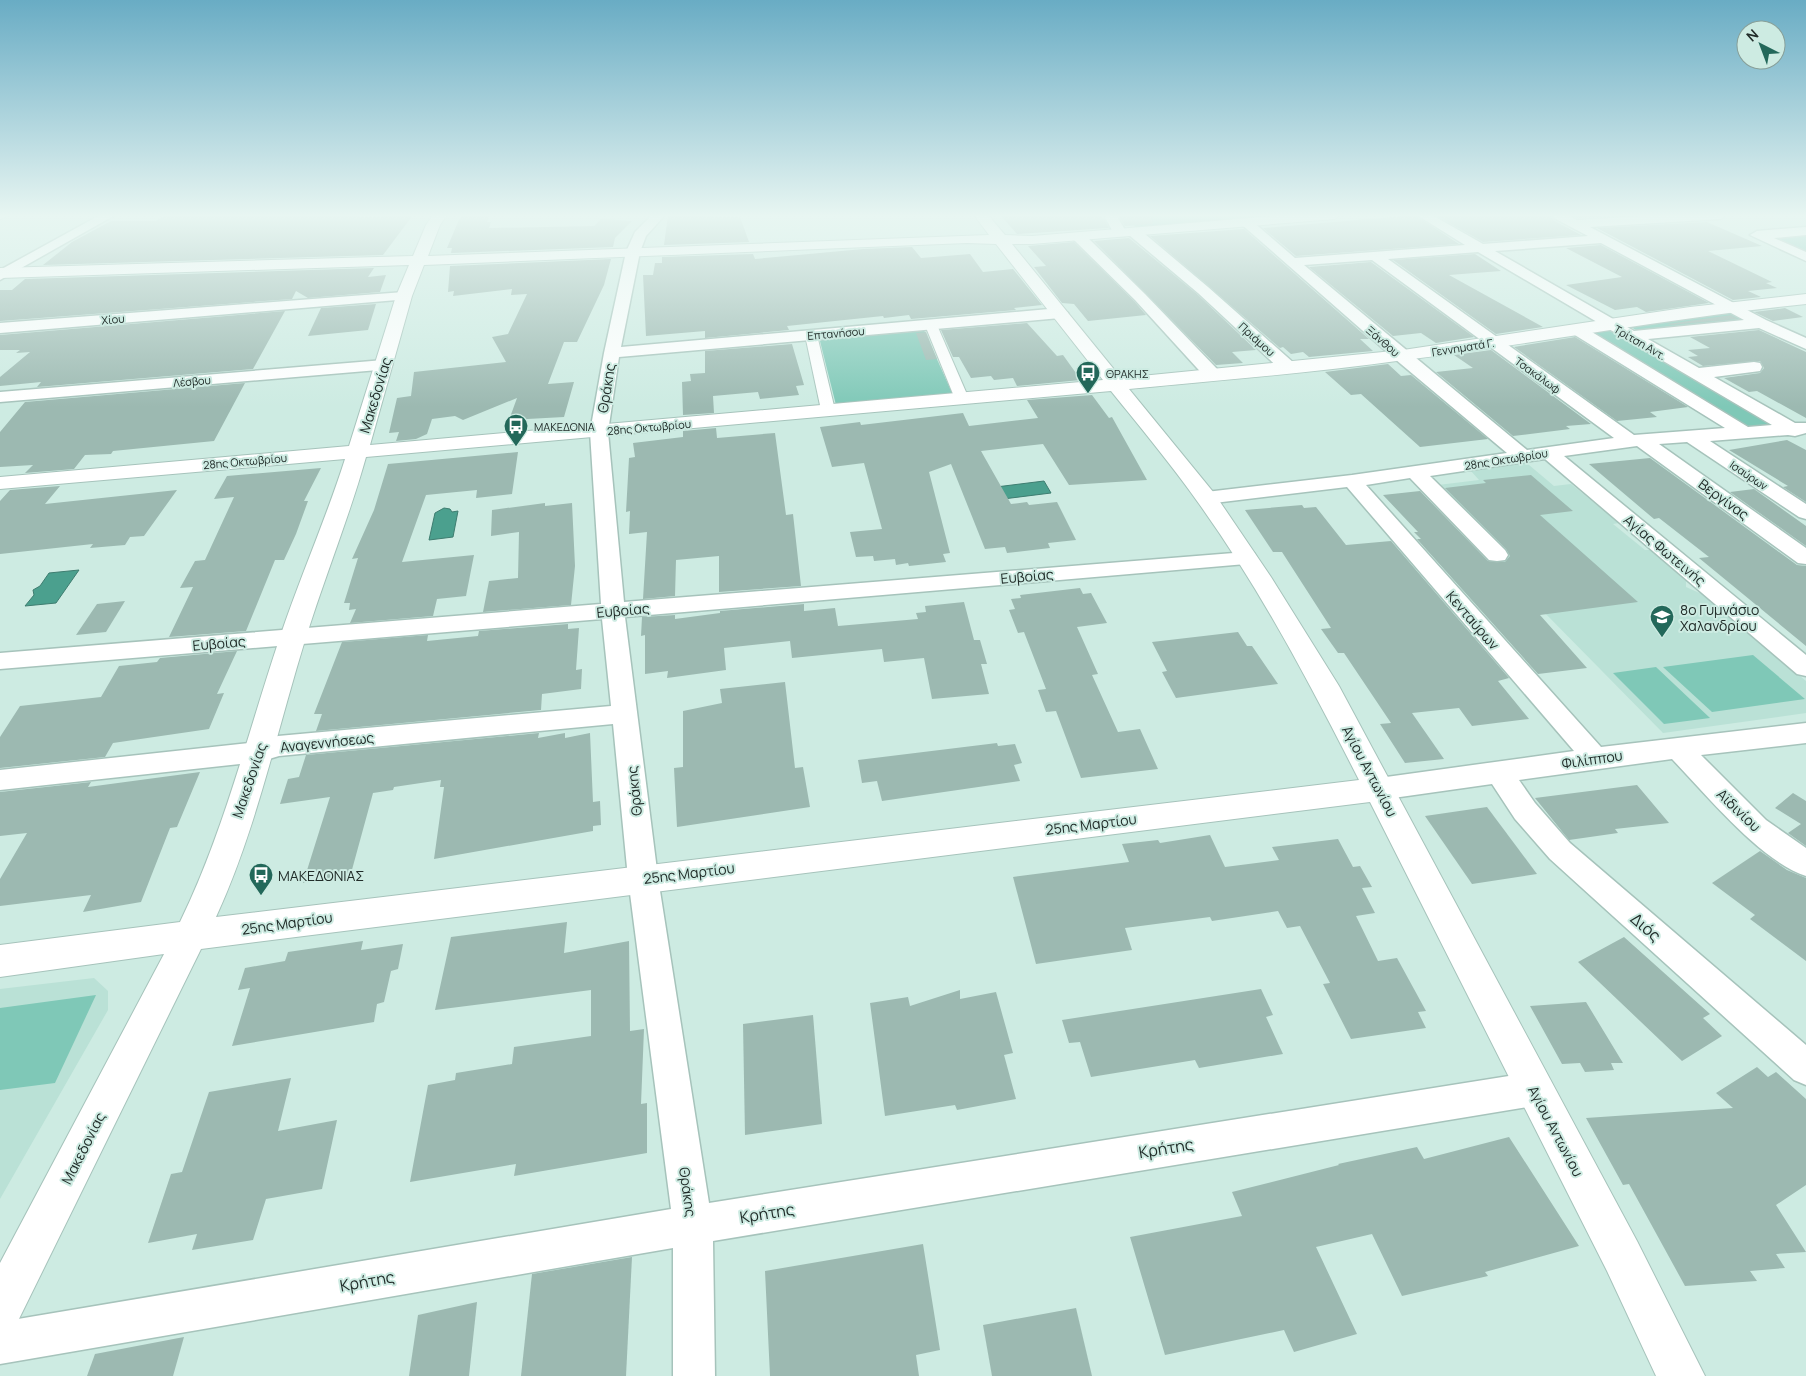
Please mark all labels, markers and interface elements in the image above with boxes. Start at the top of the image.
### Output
north arrow [1736,20,1786,70]
text: N [1742,25,1762,45]
street label: Χίου [101,311,125,327]
street label: Πριάμου [1236,319,1278,359]
street label: Τρίτση Αντ. [1611,321,1669,363]
street label: Ξάνθου [1363,322,1403,360]
street label: Επτανήσου [807,323,865,343]
street label: Γεννηματά Γ. [1431,335,1495,359]
street label: Τσακάλωφ [1512,353,1564,397]
street label: Μακεδονίας [354,354,396,435]
bus stop icon: ΘΡΑΚΗΣ [1075,360,1101,394]
street label: Θράκης [593,362,619,414]
place label: ΘΡΑΚΗΣ [1106,366,1149,381]
street label: Λέσβου [173,372,211,390]
bus stop icon: ΜΑΚΕΔΟΝΙΑ [503,413,529,447]
street label: 28ης Οκτωβρίου [606,416,692,438]
place label: ΜΑΚΕΔΟΝΙΑ [534,419,595,434]
street label: 28ης Οκτωβρίου [1463,445,1549,473]
street label: 28ης Οκτωβρίου [202,450,288,472]
street label: Ισαύρων [1727,457,1771,493]
street label: Βεργίνας [1695,474,1753,524]
street label: Αγίας Φωτεινής [1620,510,1710,590]
street label: Ευβοίας [1000,564,1055,588]
street label: Κενταύρων [1442,587,1504,653]
street label: Ευβοίας [596,598,651,622]
place label: 8ο Γυμνάσιο Χαλανδρίου [1680,600,1759,635]
school or university icon: 8ο Γυμνάσιο Χαλανδρίου [1649,604,1675,638]
street label: Ευβοίας [192,631,247,655]
street label: Αγίου Αντωνίου [1338,722,1402,820]
street label: Αναγεννήσεως [279,728,375,756]
street label: Μακεδονίας [227,740,271,820]
street label: Φιλίππου [1560,745,1624,773]
street label: Θράκης [622,765,646,817]
street label: Αϊδινίου [1713,784,1765,836]
street label: 25ης Μαρτίου [1044,809,1138,839]
street label: 25ης Μαρτίου [642,858,736,888]
bus stop icon: ΜΑΚΕΔΟΝΙΑΣ [248,862,274,896]
place label: ΜΑΚΕΔΟΝΙΑΣ [278,866,364,885]
street label: 25ης Μαρτίου [240,907,334,939]
street label: Διός [1626,908,1666,946]
street label: Αγίου Αντωνίου [1524,1082,1588,1180]
street label: Μακεδονίας [57,1108,109,1187]
street label: Κρήτης [1137,1133,1195,1163]
street label: Θράκης [675,1166,701,1218]
street label: Κρήτης [738,1198,796,1228]
street label: Κρήτης [338,1265,396,1297]

